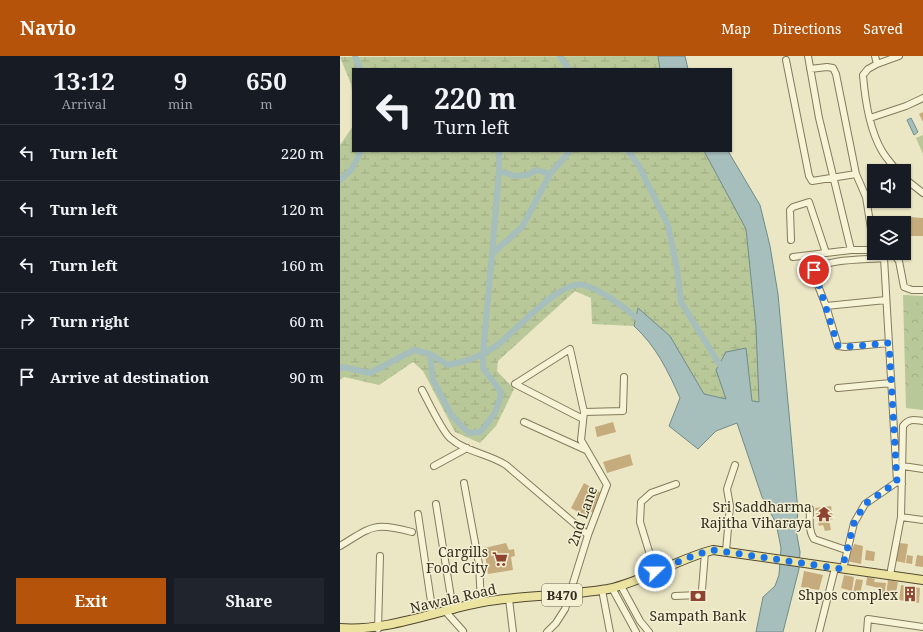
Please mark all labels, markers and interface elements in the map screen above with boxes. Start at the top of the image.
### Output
text: Navio [20,15,76,41]
text: Map [721,19,751,38]
text: Directions [773,19,841,38]
text: Saved [863,19,903,38]
text: 13:12 [53,64,115,97]
text: 9 [174,64,187,97]
text: 650 [246,64,287,97]
text: 220 m [434,79,516,117]
icon: left [368,84,420,136]
text: Arrival [62,95,106,113]
text: min [168,95,193,113]
text: m [260,95,273,113]
text: Turn left [434,115,509,139]
icon: left [16,142,38,164]
text: Turn left [50,143,118,163]
text: 220 m [281,143,324,163]
map controls [867,164,911,260]
button: sound [867,164,911,208]
icon: left [16,198,38,220]
text: Turn left [50,199,118,219]
text: 120 m [281,199,324,219]
button: layers [867,216,911,260]
pin [797,253,831,287]
icon: left [16,254,38,276]
text: Turn left [50,255,118,275]
text: 160 m [281,255,324,275]
icon: arrive [803,259,825,281]
icon: right [16,310,38,332]
text: Turn right [50,311,129,331]
text: 60 m [289,311,324,331]
icon: arrive [16,366,38,388]
text: Arrive at destination [50,367,209,387]
text: 90 m [289,367,324,387]
street label: 2nd Lane [563,483,601,549]
place label: Sri Saddharma Rajitha Viharaya [701,497,812,532]
temple icon: Sri Saddharma Rajitha Viharaya [815,505,833,523]
place label: Cargills Food City [426,542,488,577]
supermarket icon: Cargills Food City [491,550,509,568]
position arrow [634,550,676,592]
button: Exit [16,578,166,624]
button: Share [174,578,324,624]
street label: Nawala Road [408,579,498,617]
road number: B470 [542,584,582,606]
place label: Shpos complex [798,585,899,604]
building icon: Shpos complex [901,585,919,603]
bank icon: Sampath Bank [689,587,707,605]
place label: Sampath Bank [650,606,747,625]

